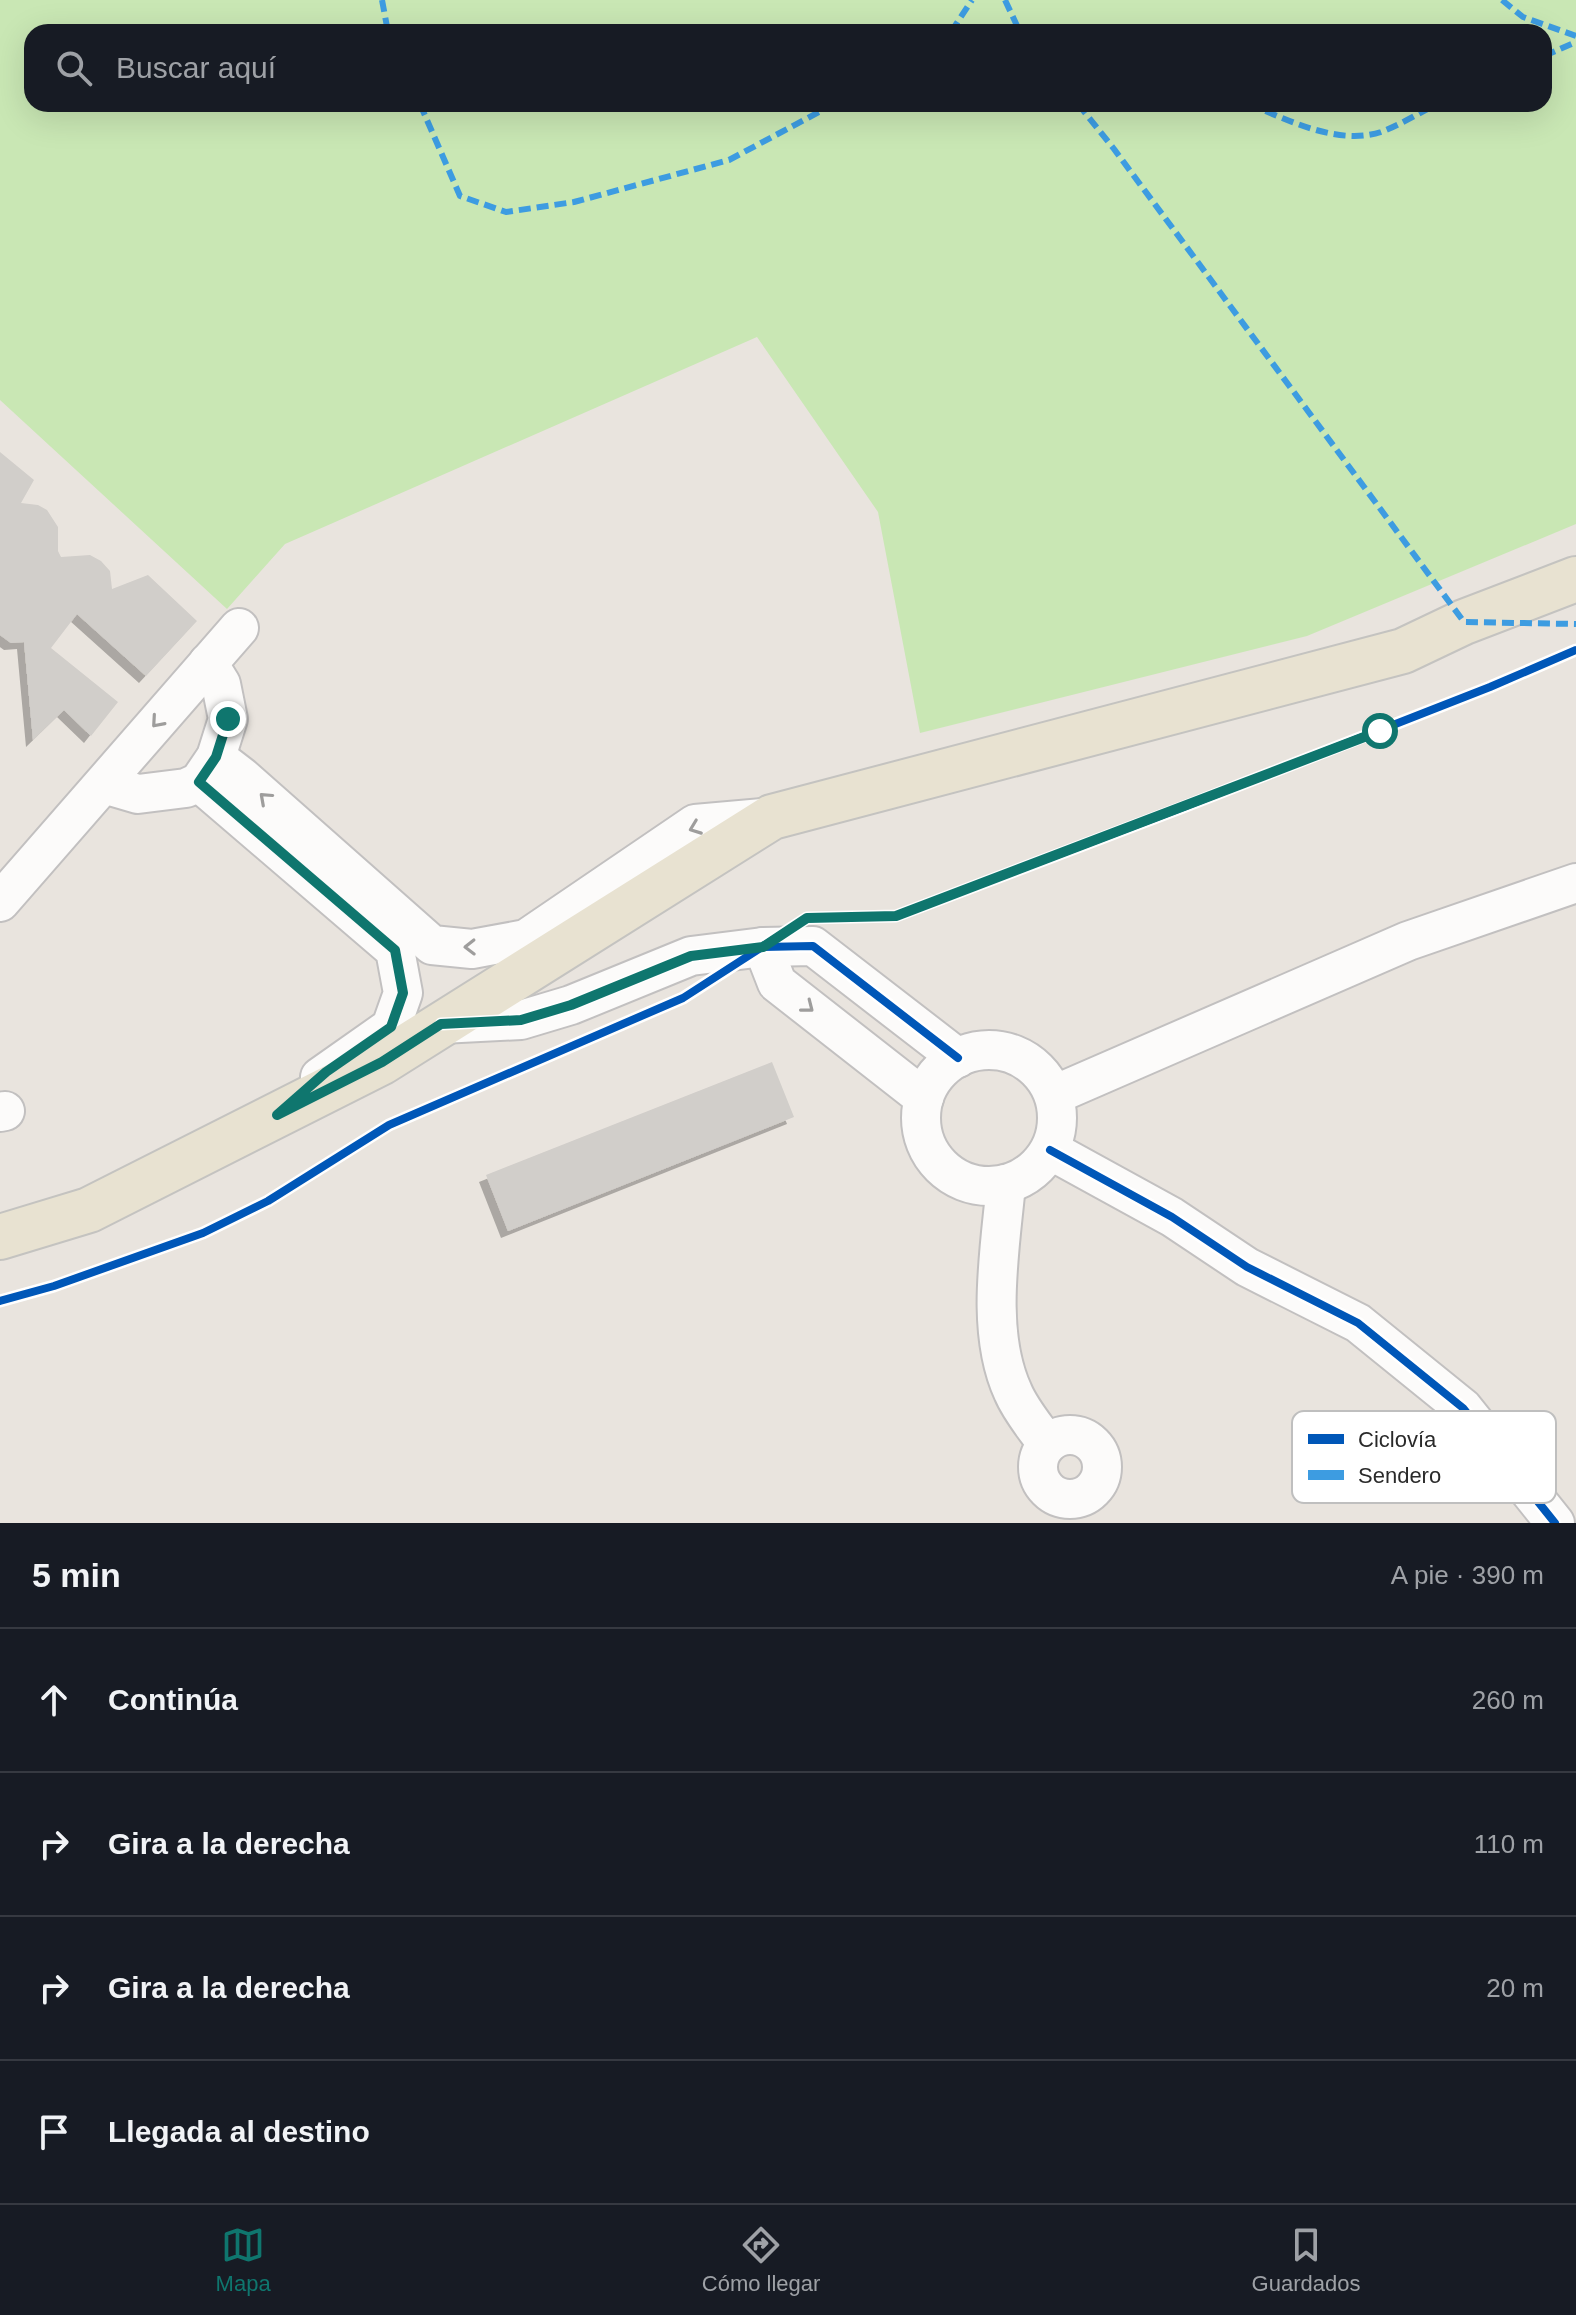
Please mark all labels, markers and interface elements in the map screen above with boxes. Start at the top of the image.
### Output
search box [24,24,1552,112]
icon: search [52,46,96,90]
text: Buscar aquí [116,51,276,84]
route end [210,701,246,737]
one-way arrow [152,713,167,728]
route start [1362,713,1398,749]
one-way arrow [260,793,275,808]
one-way arrow [689,818,703,835]
one-way arrow [463,938,476,955]
one-way arrow [799,997,813,1012]
legend [1292,1411,1556,1503]
text: Ciclovía [1358,1427,1437,1452]
text: Sendero [1358,1463,1441,1488]
text: 5 min [32,1556,121,1594]
text: A pie · 390 m [1391,1560,1544,1590]
icon: ahead [32,1678,76,1722]
text: Continúa [108,1683,238,1716]
text: 260 m [1472,1685,1544,1715]
icon: right [32,1822,76,1866]
text: Gira a la derecha [108,1827,350,1860]
text: 110 m [1474,1829,1544,1859]
icon: right [32,1966,76,2010]
text: Gira a la derecha [108,1971,350,2004]
text: 20 m [1486,1973,1544,2003]
icon: arrive [32,2110,76,2154]
text: Llegada al destino [108,2115,370,2148]
tab: Mapa [216,2223,271,2297]
tab: Cómo llegar [702,2223,820,2297]
tab: Guardados [1252,2223,1360,2297]

